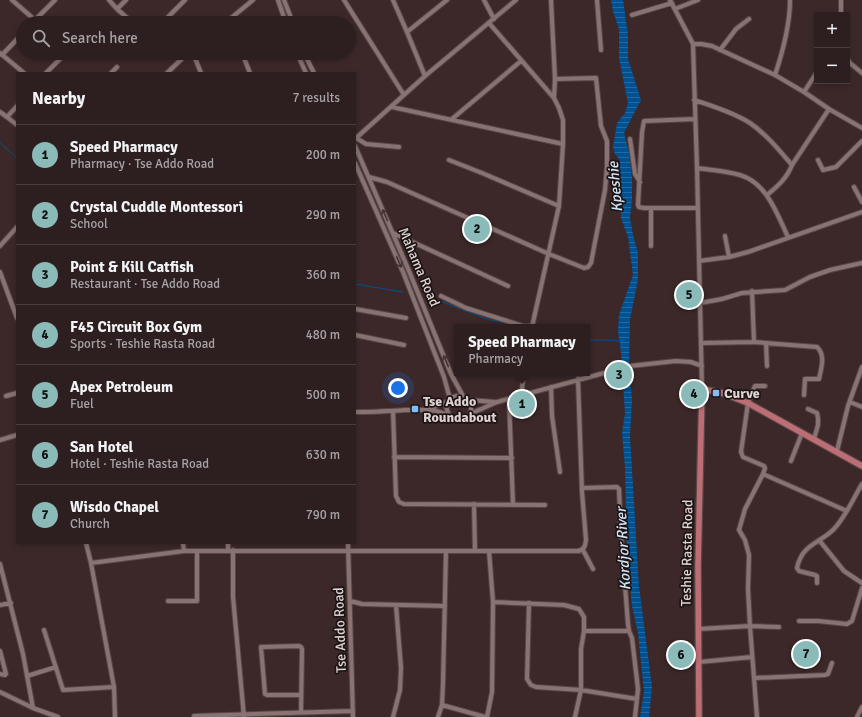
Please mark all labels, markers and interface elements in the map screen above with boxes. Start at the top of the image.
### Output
map controls [814,12,850,84]
button: + [814,12,850,48]
search box [16,16,356,60]
icon: search [30,27,52,49]
text: Search here [62,29,138,47]
button: − [814,48,850,84]
text: Nearby [32,88,85,109]
text: 7 results [292,90,340,106]
text: Speed Pharmacy [70,138,178,156]
text: 1 [41,147,49,163]
text: 200 m [306,147,340,163]
text: Pharmacy · Tse Addo Road [70,156,214,172]
water label: Kpeshie [604,159,626,213]
text: Crystal Cuddle Montessori [70,198,243,216]
text: 2 [41,207,49,223]
text: 290 m [306,207,340,223]
one-way arrow [381,210,389,222]
pin: 2 [464,214,490,244]
text: School [70,216,108,232]
street label: Mahama Road [395,225,443,309]
one-way arrow [396,256,403,268]
text: Point & Kill Catfish [70,258,194,276]
text: 3 [41,267,49,283]
text: 360 m [306,267,340,283]
text: Restaurant · Tse Addo Road [70,276,220,292]
pin: 5 [676,280,702,310]
text: F45 Circuit Box Gym [70,318,202,336]
popup [454,324,590,376]
text: 4 [41,327,49,343]
text: 480 m [306,327,340,343]
text: Speed Pharmacy [468,333,576,351]
text: Sports · Teshie Rasta Road [70,336,215,352]
text: Pharmacy [468,351,523,367]
one-way arrow [441,356,449,368]
pin: 3 [606,360,632,390]
text: Apex Petroleum [70,378,173,396]
your location [388,378,408,398]
pin: 4 [681,379,707,409]
place label: Curve [724,385,760,402]
text: 5 [41,387,49,403]
text: 500 m [306,387,340,403]
marker: Curve [711,388,721,398]
pin: 1 [509,389,535,419]
place label: Tse Addo Roundabout [423,393,497,426]
text: Fuel [70,396,94,412]
marker: Tse Addo Roundabout [410,404,420,414]
text: San Hotel [70,438,133,456]
text: 6 [41,447,49,463]
text: 630 m [306,447,340,463]
text: Hotel · Teshie Rasta Road [70,456,209,472]
text: Wisdo Chapel [70,498,159,516]
street label: Teshie Rasta Road [678,499,696,607]
water label: Kordjor River [612,505,634,591]
text: 7 [41,507,49,523]
text: 790 m [306,507,340,523]
text: Church [70,516,110,532]
street label: Tse Addo Road [330,587,350,673]
pin: 7 [793,639,819,669]
pin: 6 [668,640,694,670]

